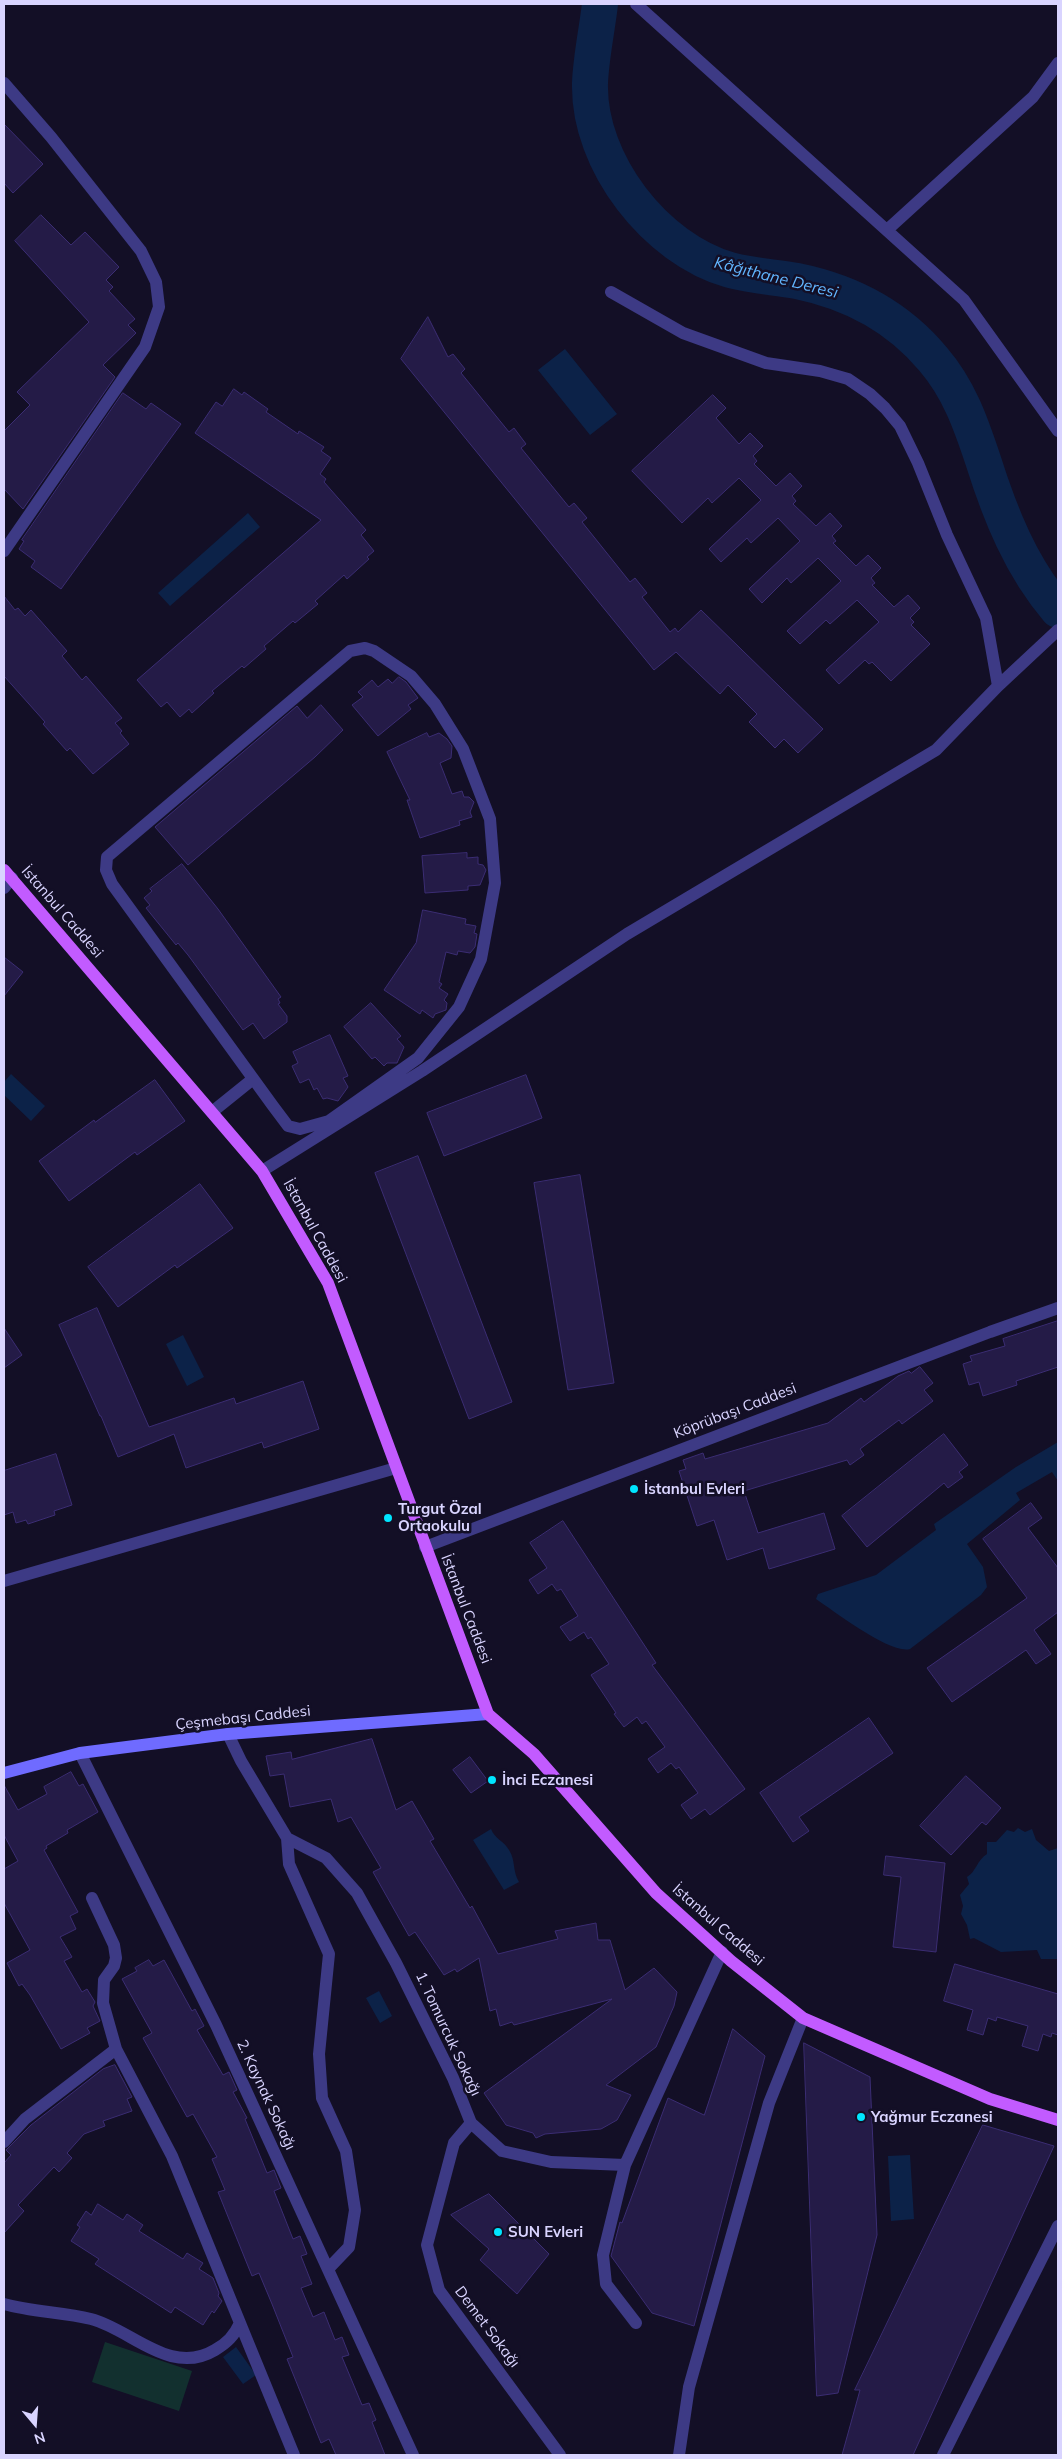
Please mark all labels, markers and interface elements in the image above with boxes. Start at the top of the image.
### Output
water label: Kâğıthane Deresi [712,253,840,303]
street label: İstanbul Caddesi [17,862,107,962]
street label: İstanbul Caddesi [279,1176,351,1286]
street label: Köprübaşı Caddesi [671,1379,799,1443]
place label: İstanbul Evleri [644,1480,745,1498]
marker: İstanbul Evleri [628,1483,640,1495]
place label: Turgut Özal Ortaokulu [398,1500,482,1535]
marker: Turgut Özal Ortaokulu [382,1512,394,1524]
street label: İstanbul Caddesi [437,1552,495,1666]
street label: Çeşmebaşı Caddesi [175,1702,311,1734]
place label: İnci Eczanesi [502,1771,593,1789]
marker: İnci Eczanesi [486,1774,498,1786]
street label: İstanbul Caddesi [668,1880,768,1970]
street label: 1. Tomurcuk Sokağı [411,1969,485,2099]
street label: 2. Kaynak Sokağı [233,2037,299,2153]
place label: Yağmur Eczanesi [871,2108,993,2126]
marker: Yağmur Eczanesi [855,2111,867,2123]
place label: SUN Evleri [508,2223,583,2241]
marker: SUN Evleri [492,2226,504,2238]
street label: Demet Sokağı [451,2283,523,2371]
north arrow [10,2399,60,2449]
text: N [32,2428,47,2448]

